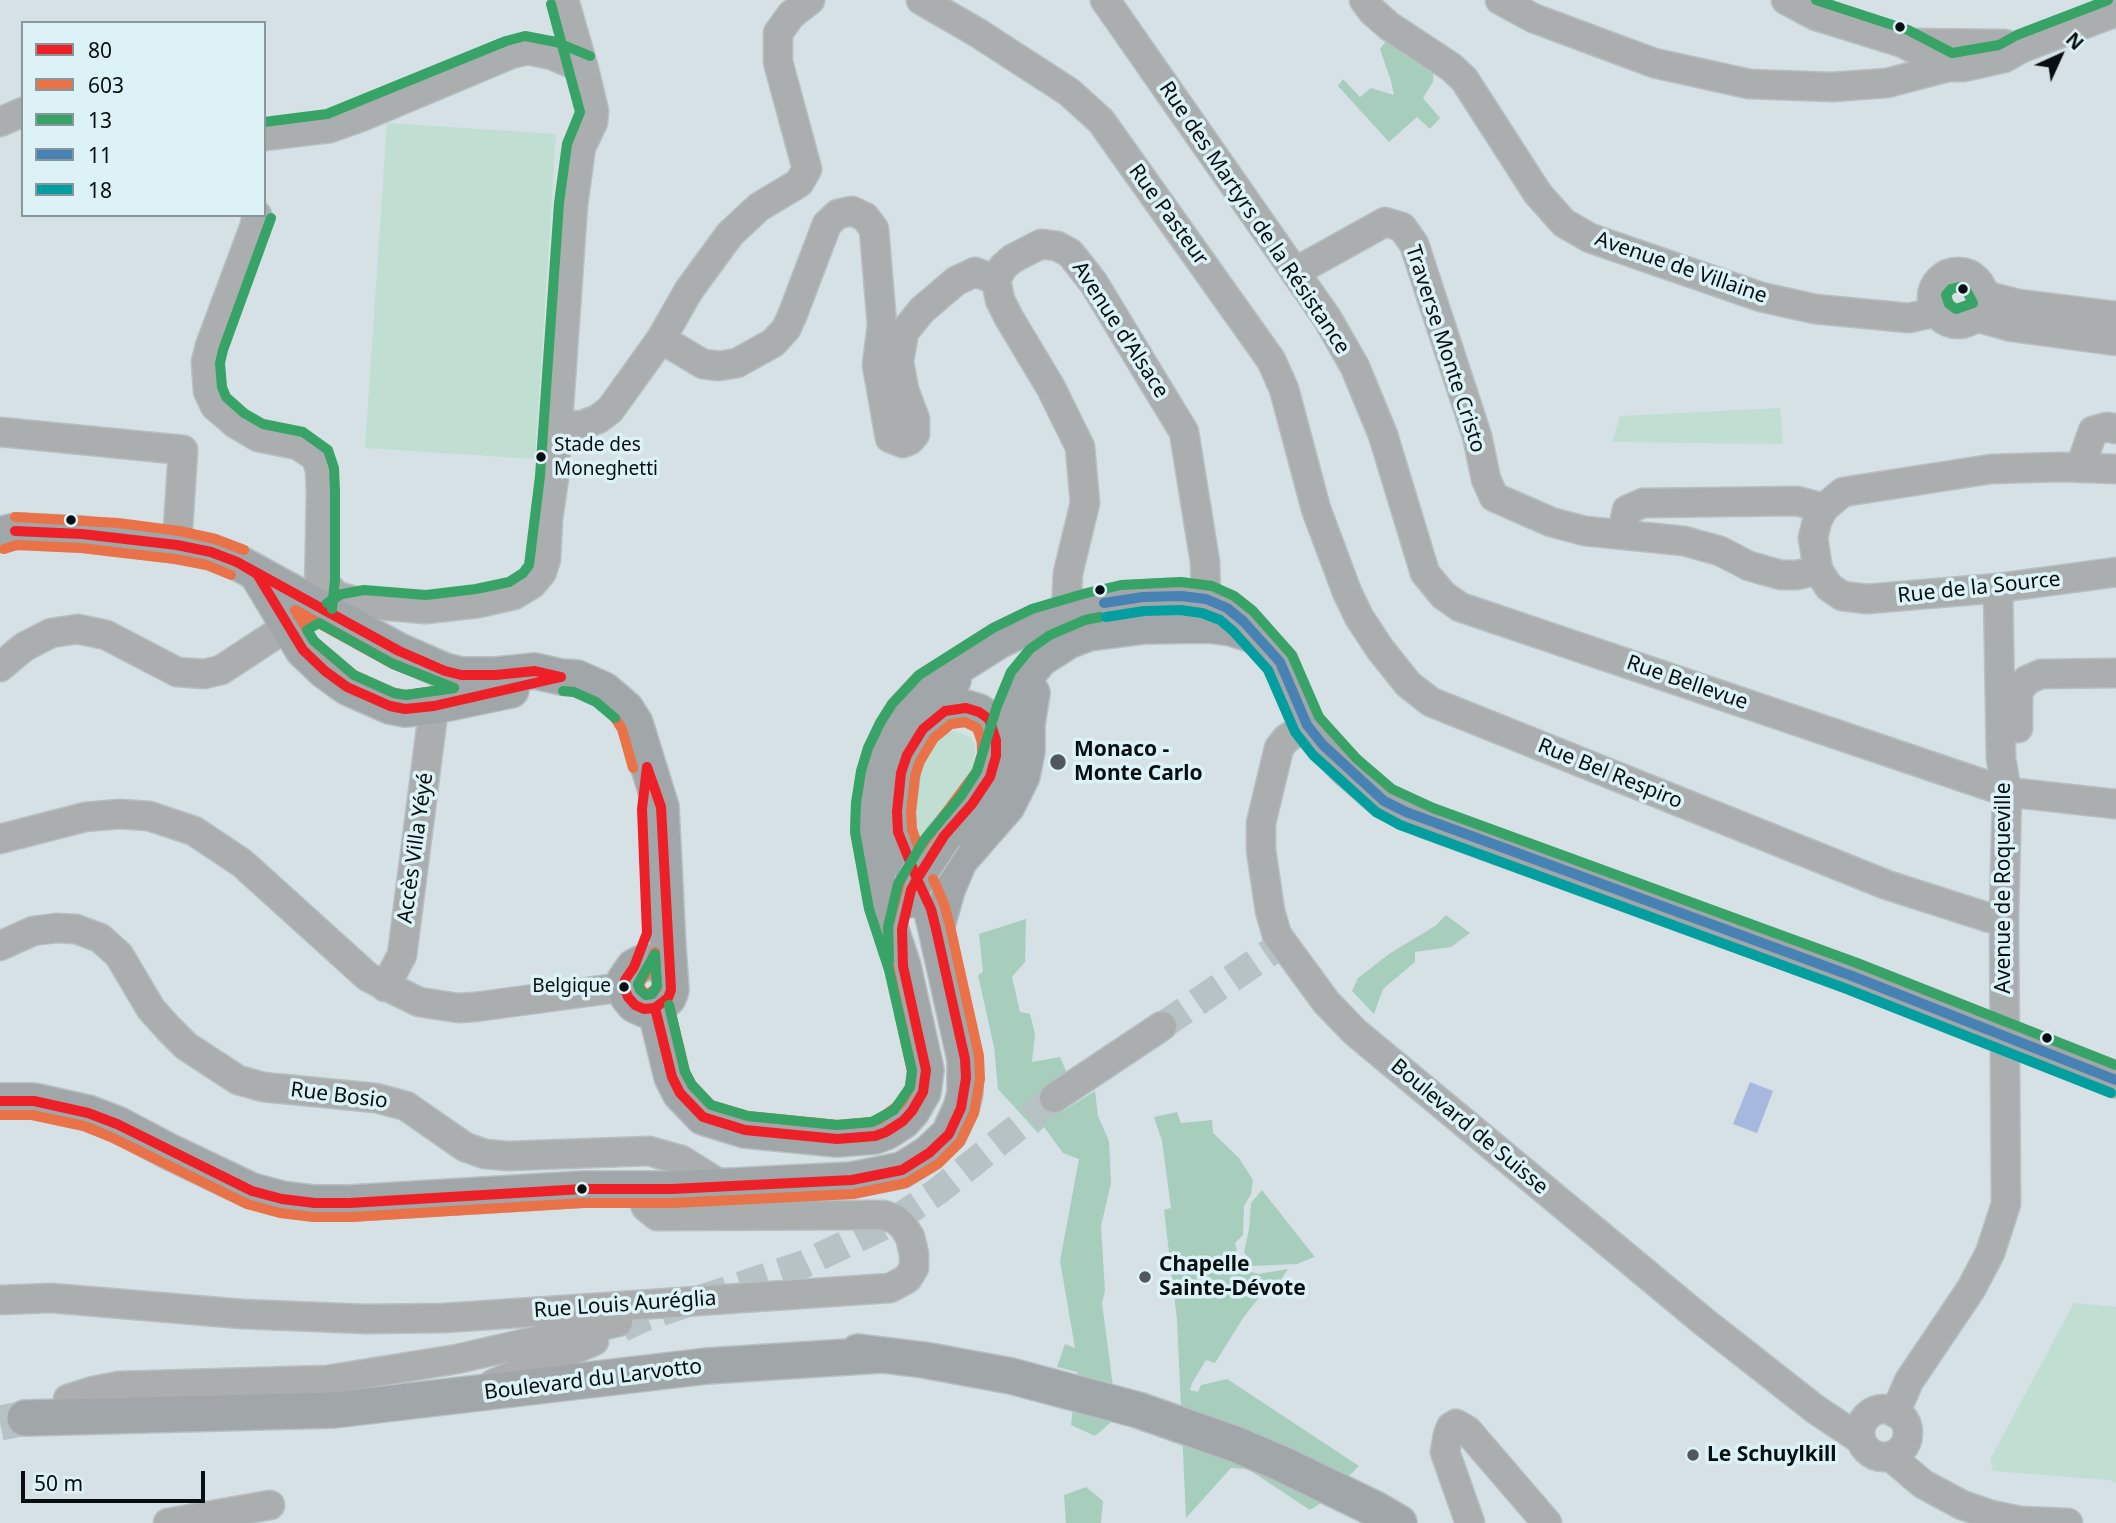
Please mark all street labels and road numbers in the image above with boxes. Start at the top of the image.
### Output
street label: Rue des Martyrs de la Résistance [1153,77,1355,359]
street label: Rue Pasteur [1123,159,1213,271]
street label: Avenue de Villaine [1592,227,1770,309]
street label: Traverse Monte Cristo [1400,242,1490,456]
street label: Avenue d'Alsace [1066,257,1174,403]
street label: Rue de la Source [1896,567,2062,609]
street label: Rue Bellevue [1623,650,1751,716]
street label: Rue Bel Respiro [1534,733,1686,815]
street label: Accès Villa Yéyé [393,771,439,925]
street label: Avenue de Roqueville [1991,782,2017,994]
street label: Boulevard de Suisse [1385,1054,1553,1200]
street label: Rue Bosio [289,1078,389,1114]
street label: Rue Louis Auréglia [533,1286,717,1324]
street label: Boulevard du Larvotto [483,1354,703,1406]

